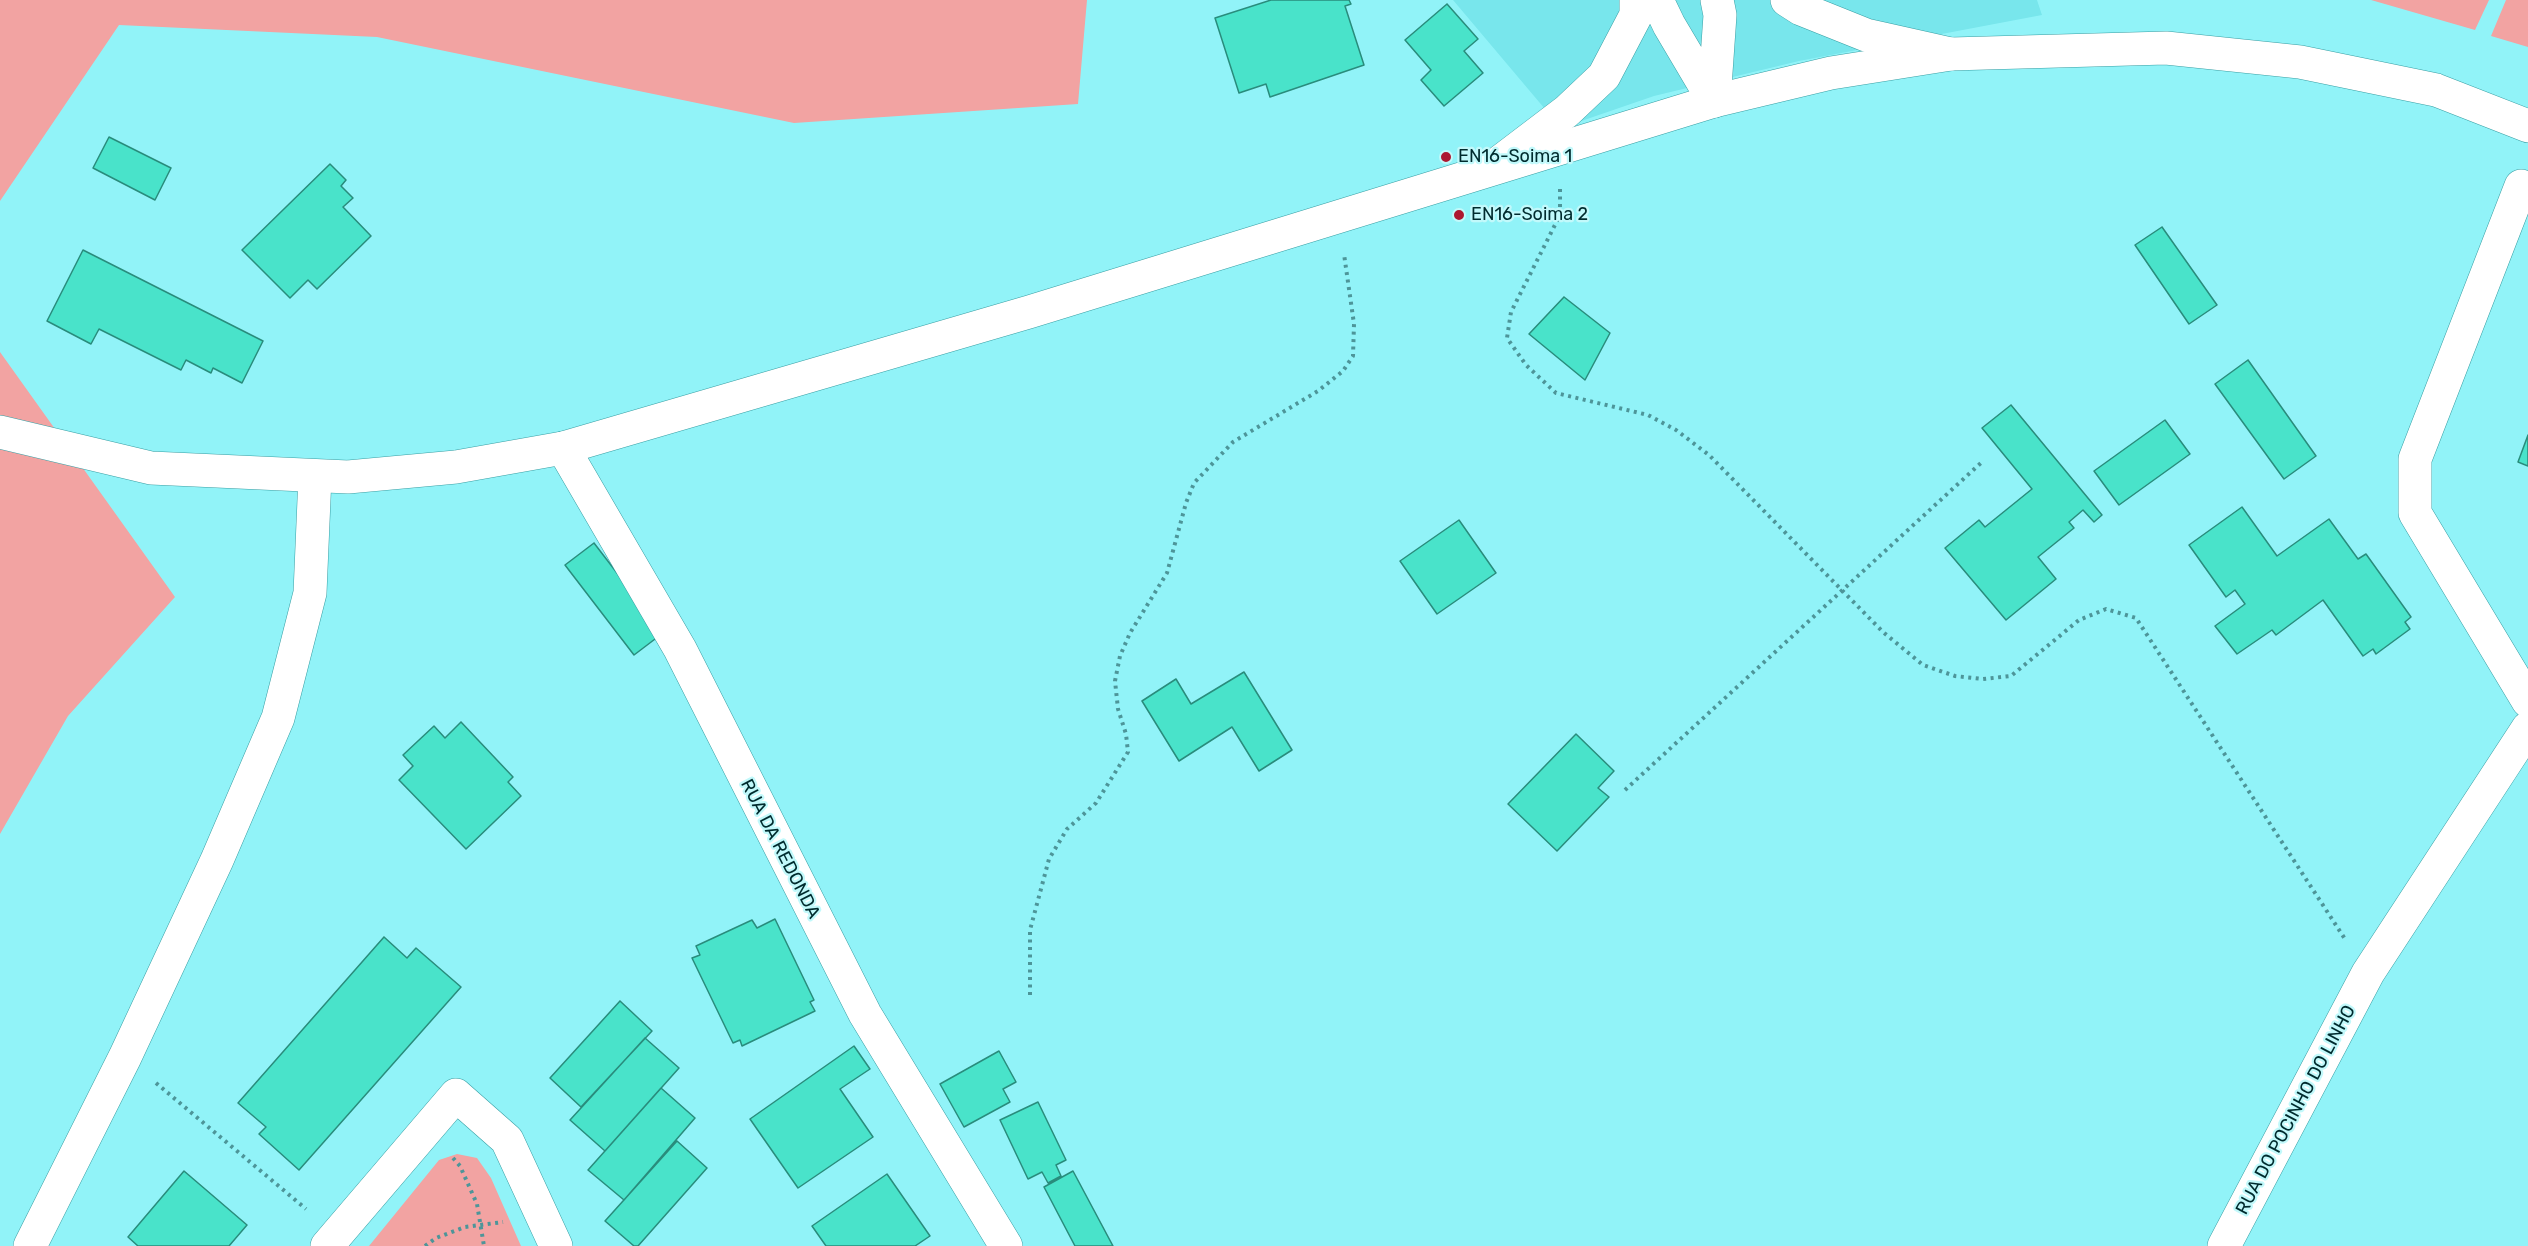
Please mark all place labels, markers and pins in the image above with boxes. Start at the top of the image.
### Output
place label: EN16-Soima 1 [1458,146,1572,168]
marker: EN16-Soima 1 [1439,150,1453,164]
place label: EN16-Soima 2 [1471,204,1588,226]
marker: EN16-Soima 2 [1452,208,1466,222]

